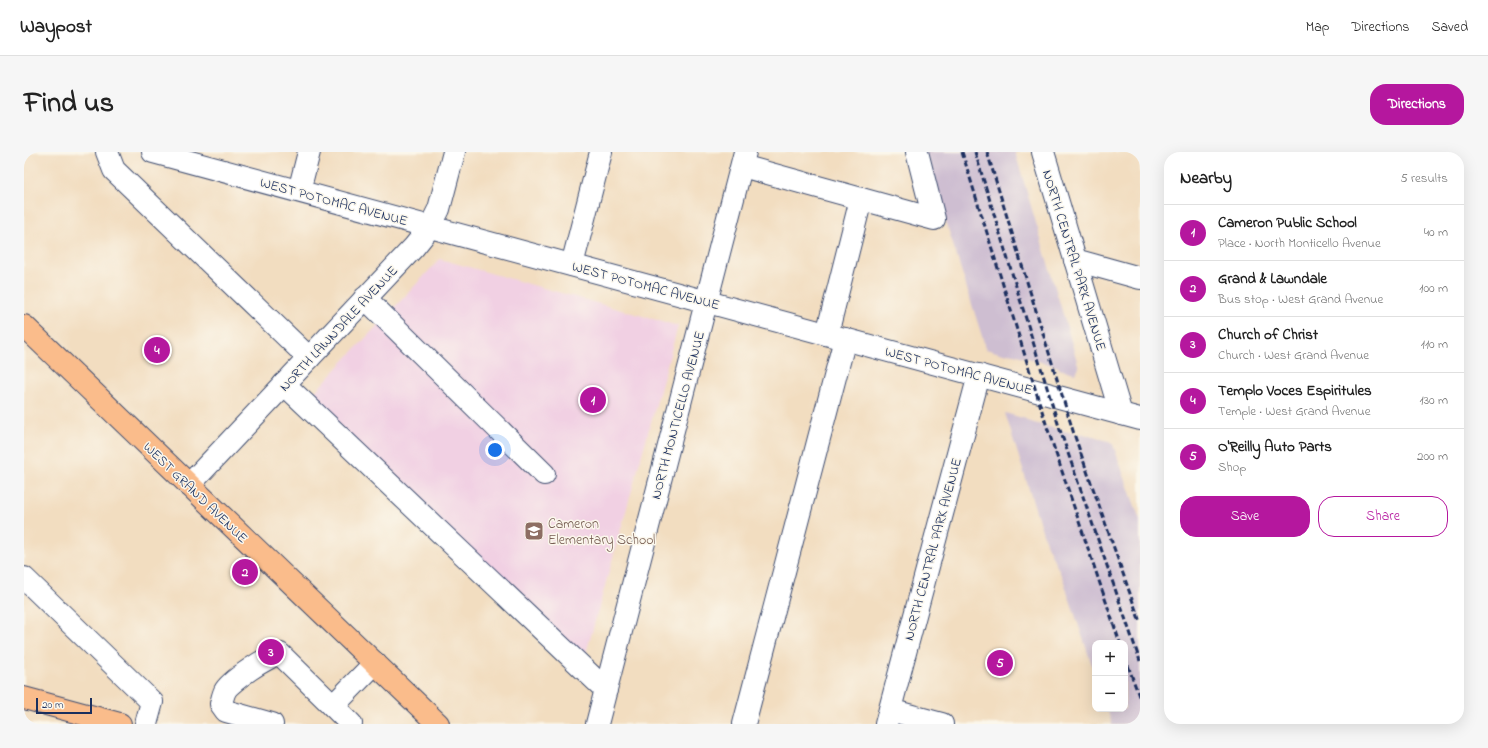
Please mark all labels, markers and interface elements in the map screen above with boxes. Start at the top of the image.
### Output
text: Waypost [20,14,92,41]
text: Map [1306,17,1329,38]
text: Directions [1351,17,1409,38]
text: Saved [1431,17,1468,38]
text: Find us [24,84,114,125]
button: Directions [1370,84,1464,125]
text: Nearby [1180,166,1232,191]
street label: NORTH CENTRAL PARK AVENUE [1036,167,1111,354]
text: 5 results [1400,169,1448,188]
street label: WEST POTOMAC AVENUE [257,173,410,232]
text: Cameron Public School [1218,212,1357,234]
text: 1 [1191,223,1195,242]
text: 40 m [1424,223,1448,242]
text: Place · North Monticello Avenue [1218,234,1381,253]
street label: WEST POTOMAC AVENUE [569,257,722,316]
street label: NORTH LAWNDALE AVENUE [275,261,403,397]
text: Grand & Lawndale [1218,268,1327,290]
text: 2 [1190,279,1196,298]
text: 100 m [1419,279,1448,298]
text: Bus stop · West Grand Avenue [1218,290,1383,309]
text: Church of Christ [1218,324,1318,346]
street label: NORTH MONTICELLO AVENUE [646,329,711,502]
pin: 4 [144,335,170,365]
text: 3 [1190,335,1196,354]
text: 110 m [1421,335,1448,354]
street label: WEST POTOMAC AVENUE [882,342,1035,401]
text: Church · West Grand Avenue [1218,346,1369,365]
text: Templo Voces Espiritules [1218,380,1372,402]
pin: 1 [580,385,606,415]
text: 4 [1190,391,1196,410]
text: 130 m [1420,391,1448,410]
text: Temple · West Grand Avenue [1218,402,1371,421]
text: O'Reilly Auto Parts [1218,436,1332,458]
street label: WEST GRAND AVENUE [138,437,252,549]
your location [485,440,505,460]
text: 5 [1189,447,1197,466]
text: 200 m [1417,447,1448,466]
street label: NORTH CENTRAL PARK AVENUE [899,456,968,643]
text: Shop [1218,458,1246,477]
button: Save [1180,496,1310,537]
button: Share [1318,496,1448,537]
place label: Cameron Elementary School [548,514,655,552]
school or university icon: Cameron Elementary School [523,520,545,542]
pin: 2 [232,557,258,587]
pin: 3 [258,637,284,667]
map controls [1092,640,1128,712]
button: + [1092,640,1128,676]
pin: 5 [987,648,1013,678]
button: − [1092,676,1128,712]
scale bar [36,696,92,715]
text: 20 m [42,697,64,713]

